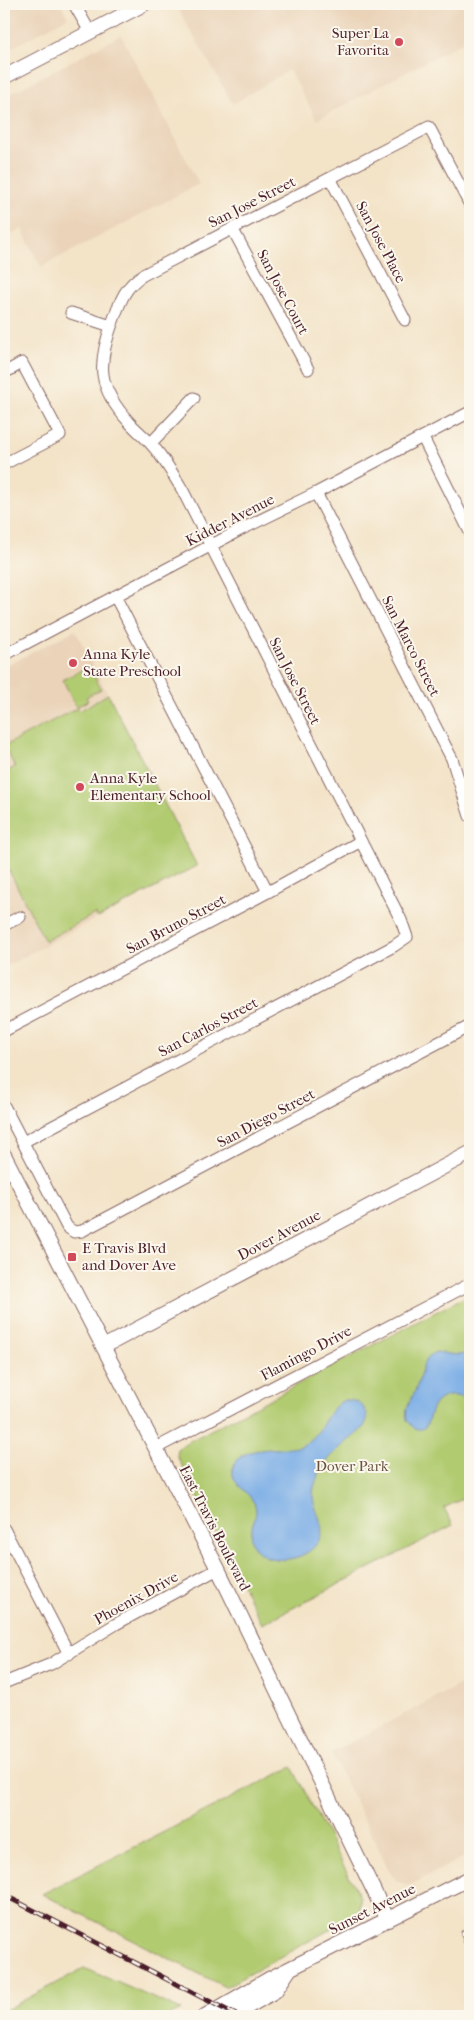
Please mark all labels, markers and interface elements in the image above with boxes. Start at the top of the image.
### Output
place label: Super La Favorita [332,24,390,59]
marker: Super La Favorita [393,36,405,48]
street label: San Jose Street [205,172,299,232]
street label: San Jose Place [352,198,410,286]
street label: San Jose Court [253,246,313,338]
street label: Kidder Avenue [183,490,278,550]
street label: San Marco Street [378,593,444,700]
street label: San Jose Street [265,634,325,728]
place label: Anna Kyle State Preschool [82,645,181,680]
marker: Anna Kyle State Preschool [67,657,79,669]
place label: Anna Kyle Elementary School [89,769,211,804]
marker: Anna Kyle Elementary School [74,781,86,793]
street label: San Bruno Street [123,890,229,958]
street label: San Carlos Street [155,993,261,1061]
street label: San Diego Street [214,1084,319,1151]
street label: Dover Avenue [234,1205,324,1264]
place label: E Travis Blvd and Dover Ave [82,1239,177,1274]
marker: E Travis Blvd and Dover Ave [66,1251,78,1263]
street label: Flamingo Drive [257,1321,355,1384]
park label: Dover Park [316,1457,389,1475]
street label: East Travis Boulevard [175,1462,255,1595]
street label: Phoenix Drive [91,1567,182,1628]
street label: Sunset Avenue [326,1879,419,1939]

